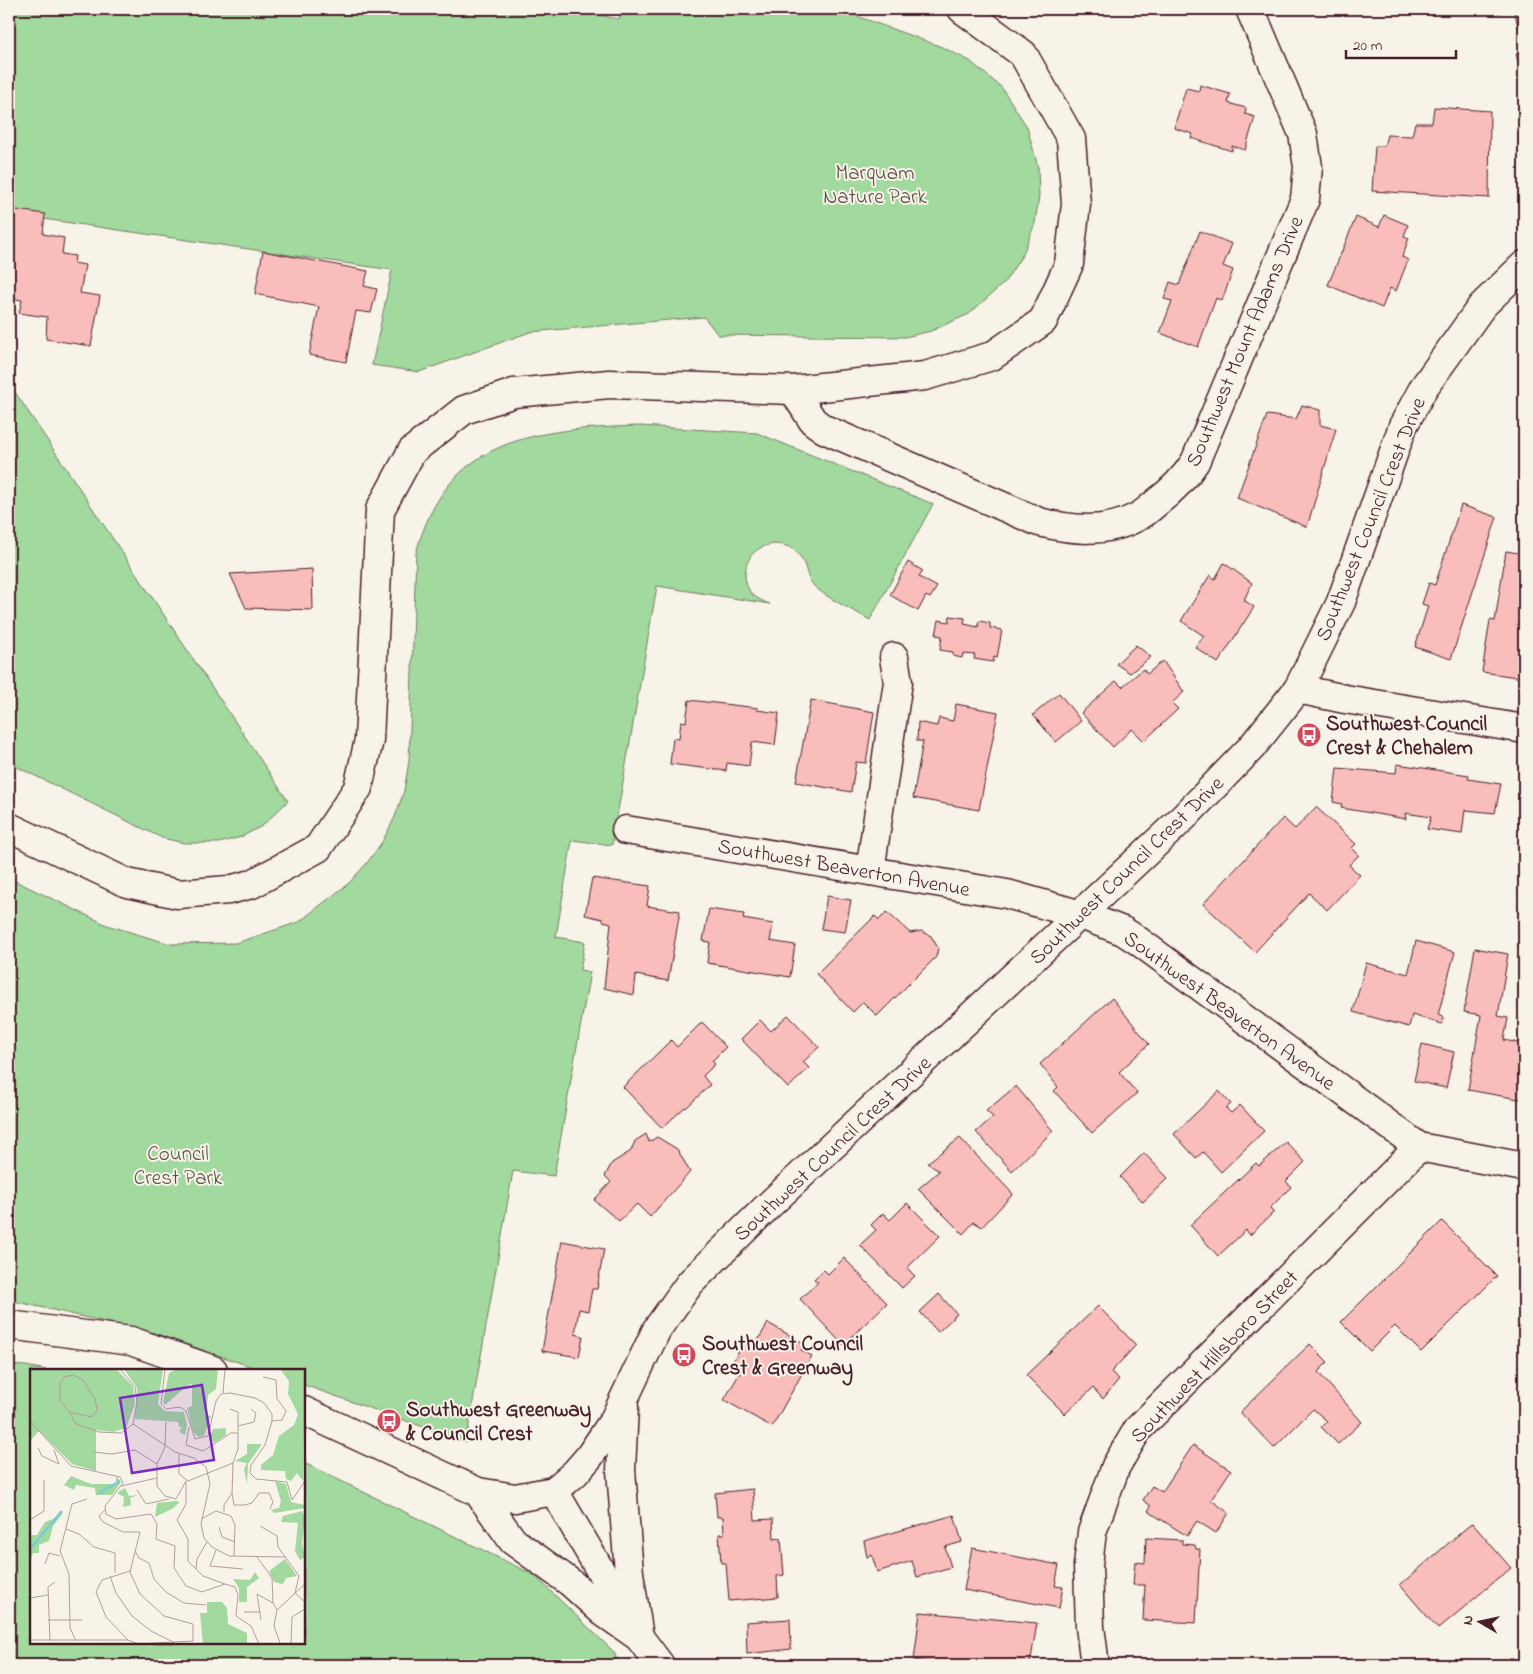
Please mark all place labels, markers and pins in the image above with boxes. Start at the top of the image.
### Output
place label: Southwest Council Crest & Chehalem [1326,710,1487,764]
bus stop icon: Southwest Council Crest & Chehalem [1296,722,1322,748]
place label: Southwest Council Crest & Greenway [702,1330,863,1386]
bus stop icon: Southwest Council Crest & Greenway [671,1342,697,1368]
place label: Southwest Greenway & Council Crest [405,1396,592,1450]
bus stop icon: Southwest Greenway & Council Crest [376,1408,402,1434]

